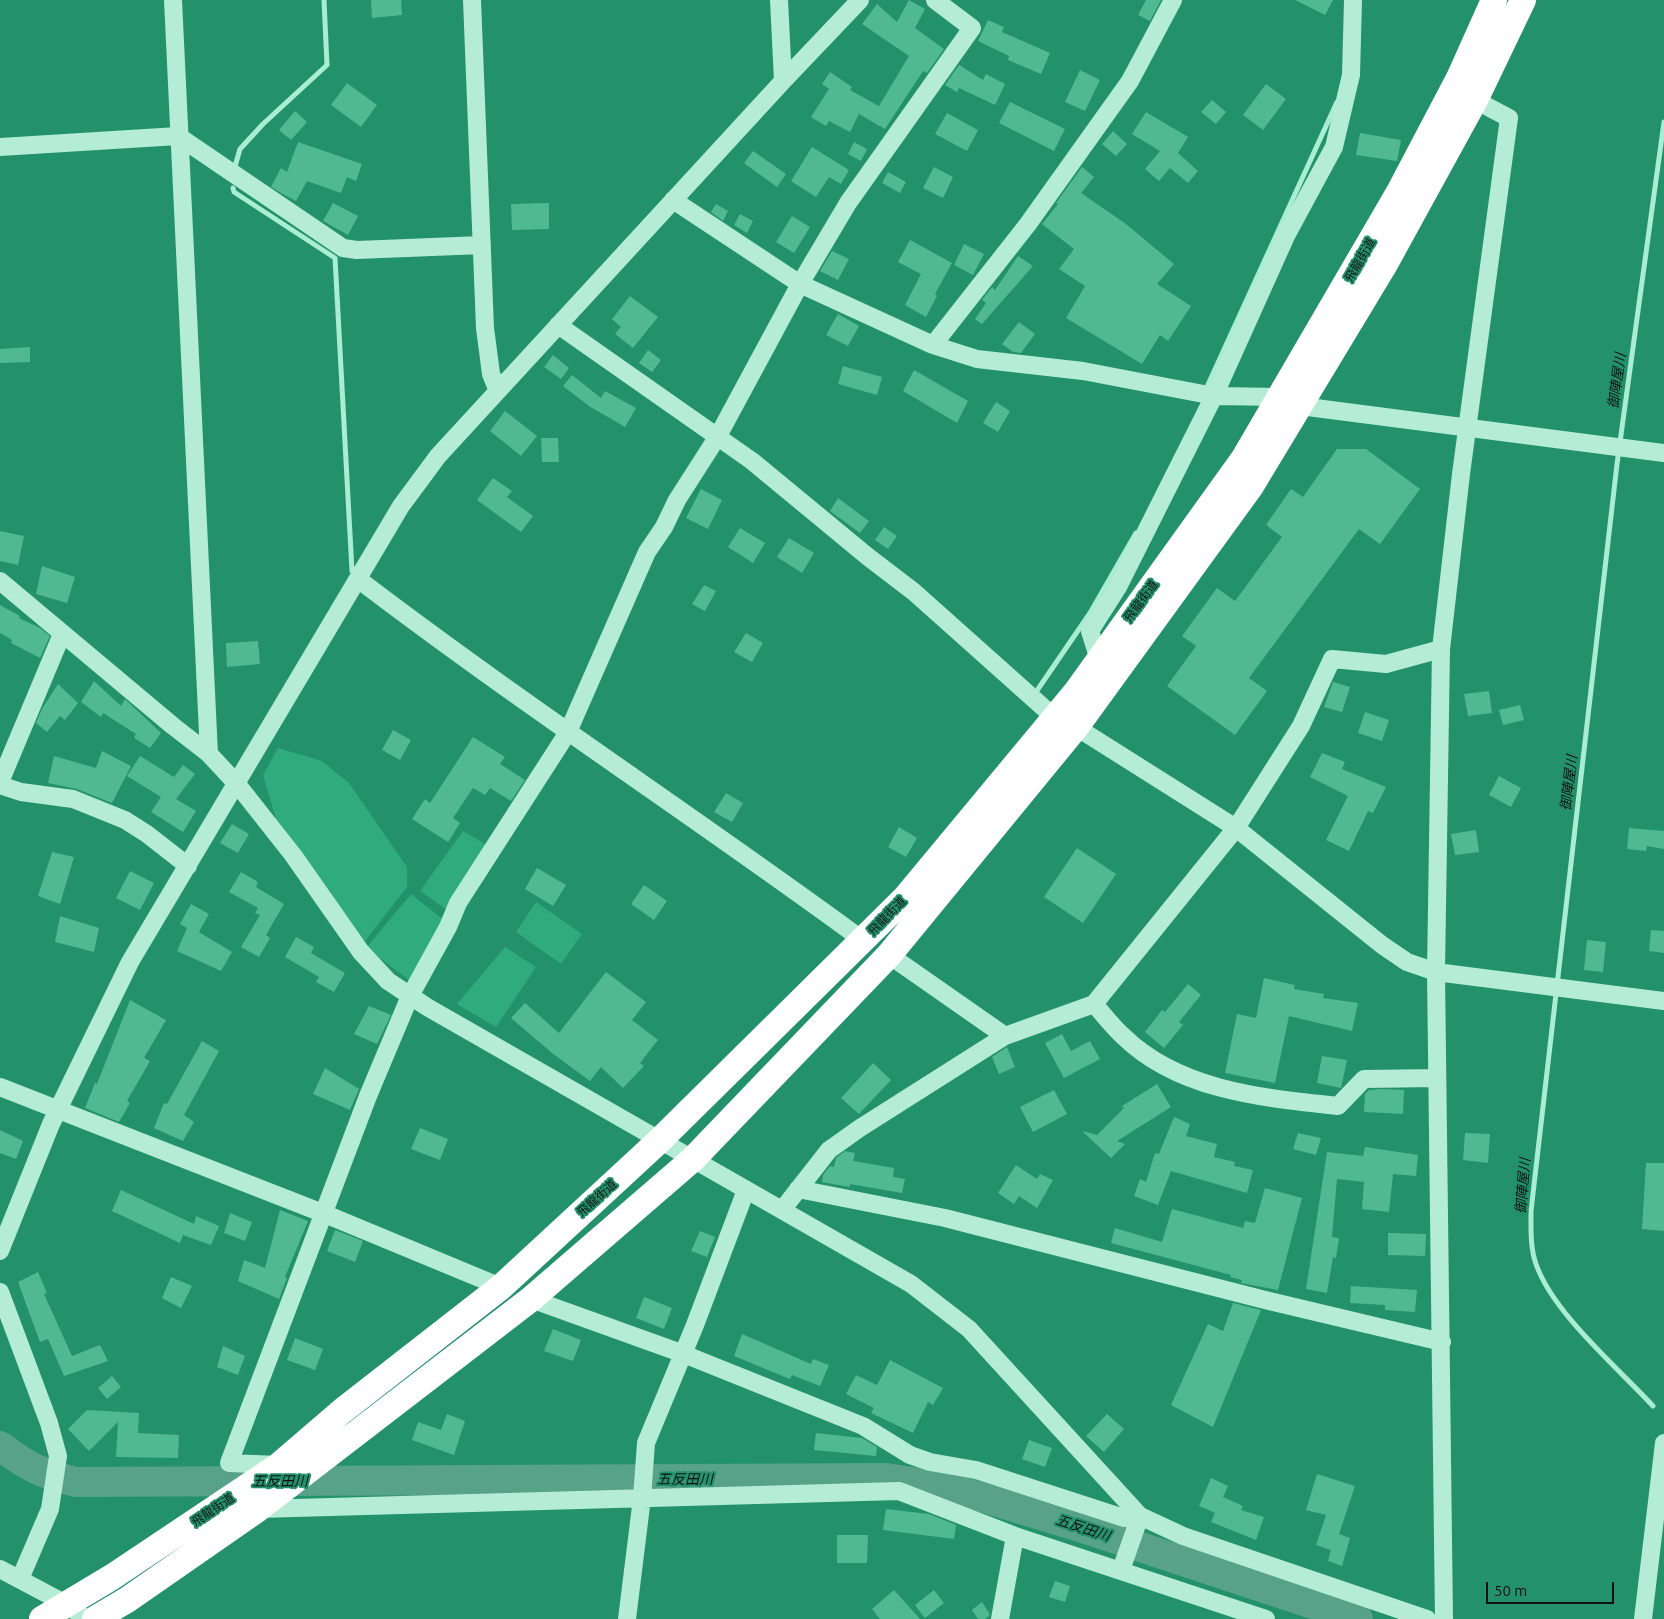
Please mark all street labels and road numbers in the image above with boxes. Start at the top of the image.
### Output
street label: 飛龍街道 [1342,236,1378,284]
street label: 飛龍街道 [1121,577,1161,625]
street label: 飛龍街道 [865,894,909,938]
street label: 飛龍街道 [574,1177,620,1219]
street label: 飛龍街道 [189,1491,237,1529]

